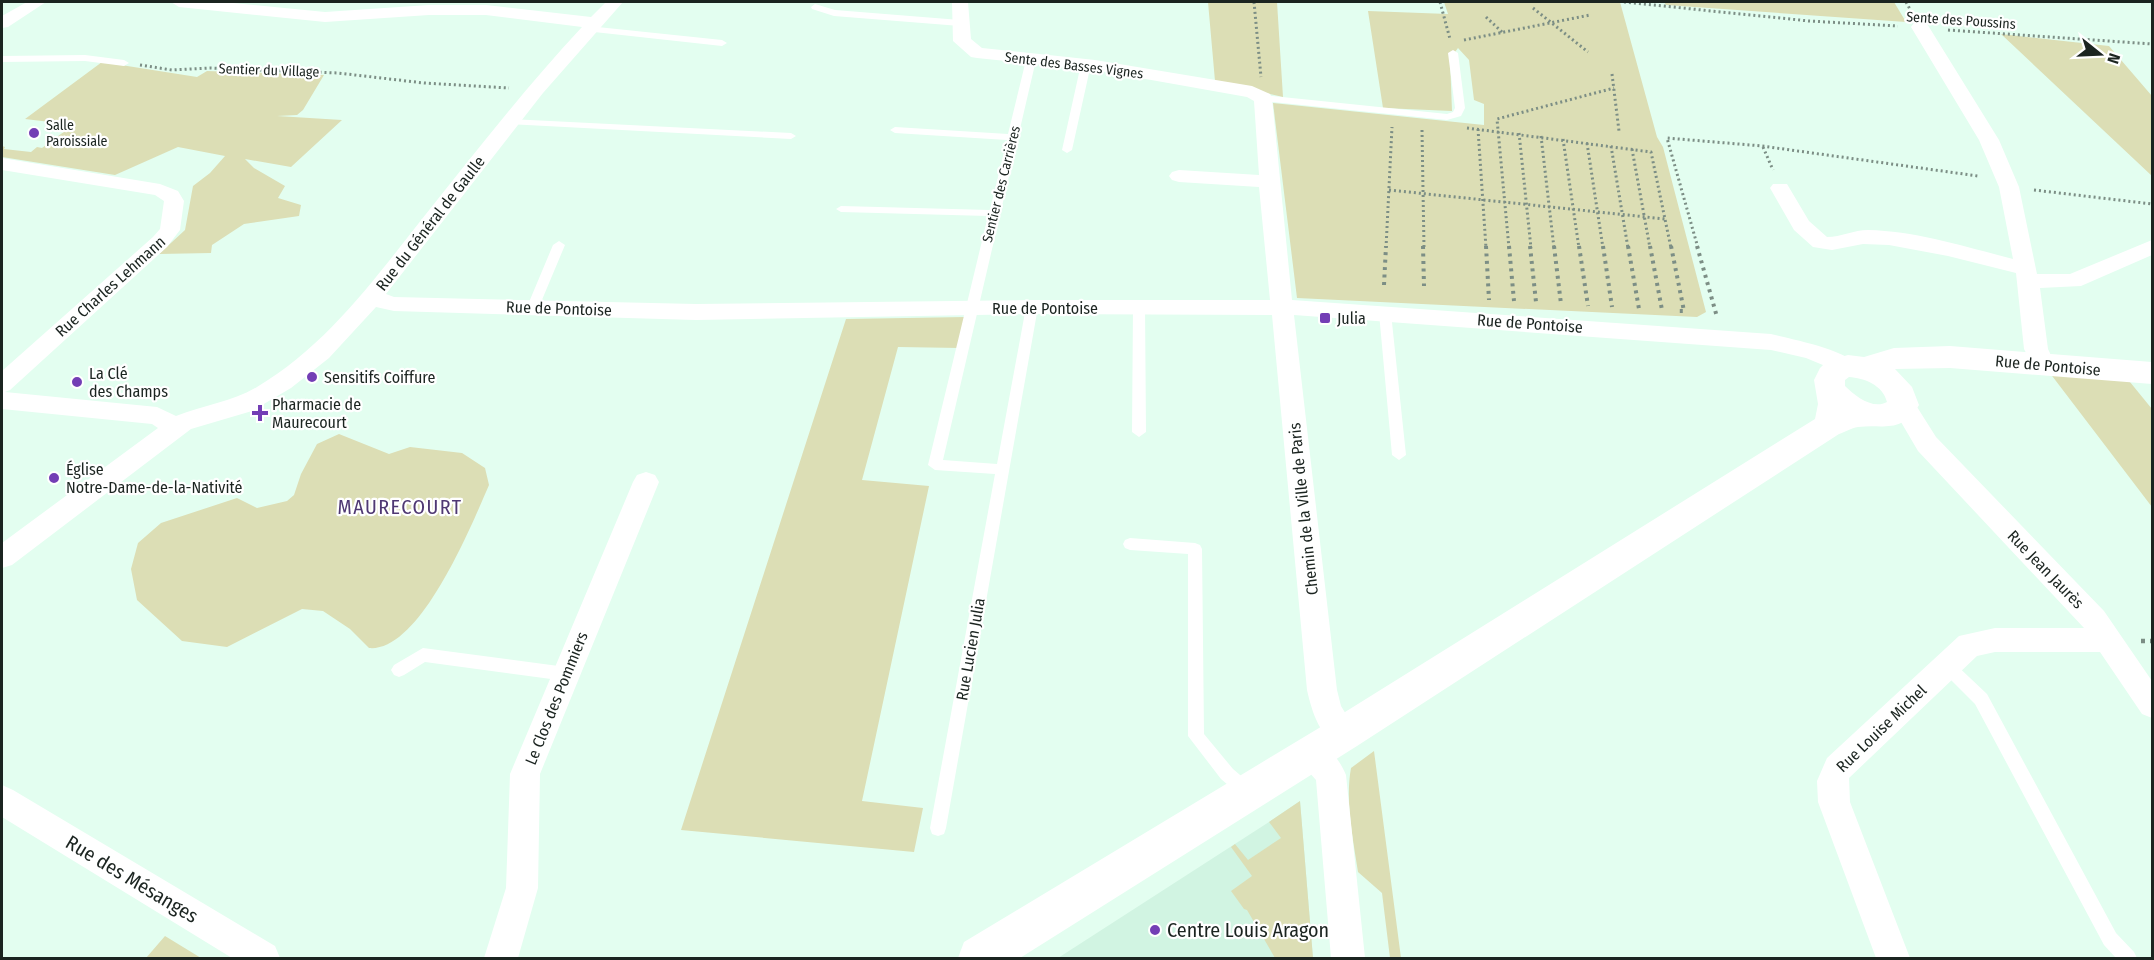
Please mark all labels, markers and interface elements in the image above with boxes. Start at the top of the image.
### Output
street label: Sente des Poussins [1906,8,2016,33]
north arrow [2070,24,2130,84]
street label: Sente des Basses Vignes [1004,49,1144,82]
text: N [2103,51,2124,66]
street label: Sentier du Village [218,60,320,81]
place label: Salle Paroissiale [46,117,108,150]
street label: Sentier des Carrières [979,124,1024,244]
marker: Salle Paroissiale [27,126,41,140]
street label: Rue du Général de Gaulle [372,152,489,294]
street label: Rue Charles Lehmann [51,232,169,341]
street label: Rue de Pontoise [506,297,612,320]
street label: Rue de Pontoise [992,299,1098,318]
place label: Julia [1337,309,1366,328]
street label: Rue de Pontoise [1476,310,1584,337]
marker: Julia [1318,311,1332,325]
street label: Rue de Pontoise [1994,351,2102,380]
place label: La Clé des Champs [89,364,168,401]
place label: Sensitifs Coiffure [324,368,435,387]
marker: Sensitifs Coiffure [305,370,319,384]
marker: La Clé des Champs [70,375,84,389]
place label: Pharmacie de Maurecourt [272,395,361,432]
marker: Pharmacie de Maurecourt [253,406,267,420]
street label: Chemin de la Ville de Paris [1285,422,1322,596]
place label: Église Notre-Dame-de-la-Nativité [66,460,242,497]
marker: Église Notre-Dame-de-la-Nativité [47,471,61,485]
district label: MAURECOURT [337,495,463,519]
street label: Rue Jean Jaurès [2004,526,2088,613]
street label: Rue Lucien Julia [952,596,989,702]
street label: Le Clos des Pommiers [521,629,592,767]
street label: Rue Louise Michel [1832,681,1930,776]
street label: Rue des Mésanges [61,830,203,928]
place label: Centre Louis Aragon [1167,918,1329,942]
marker: Centre Louis Aragon [1148,923,1162,937]

